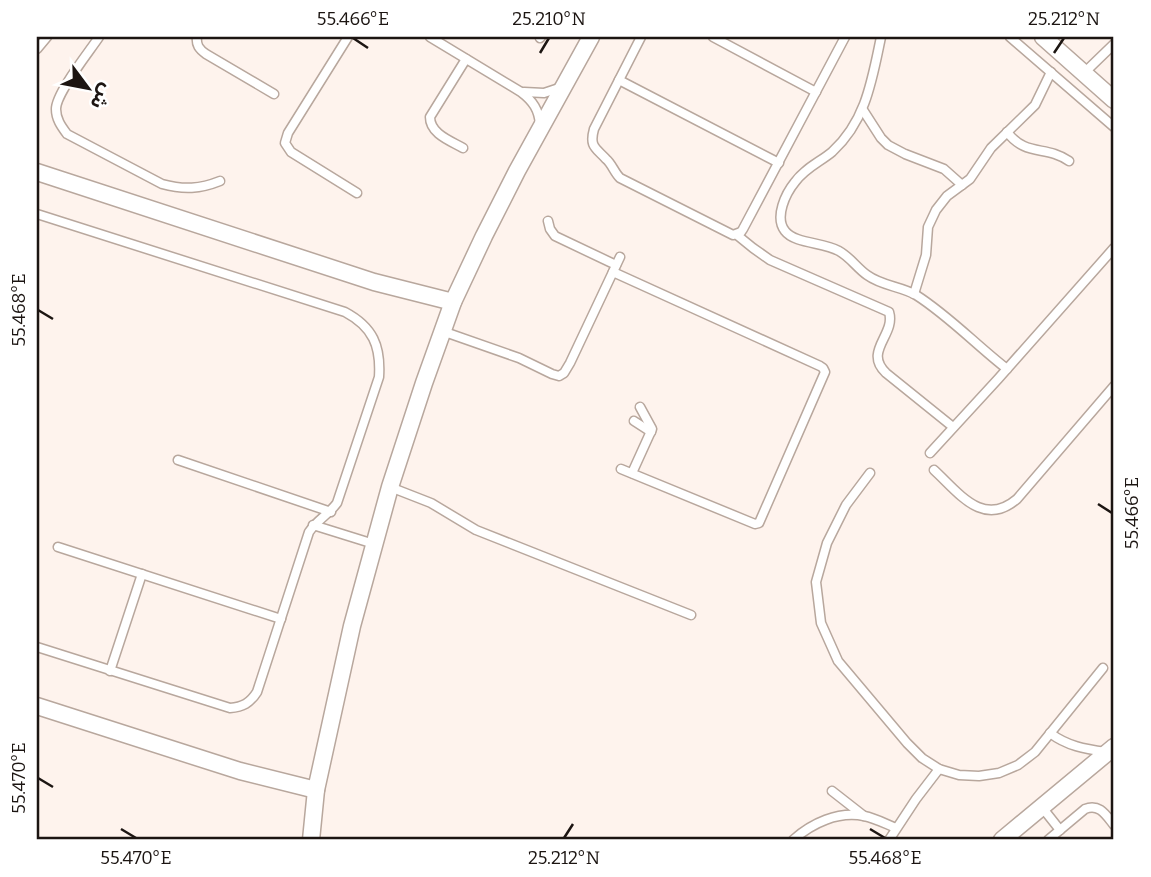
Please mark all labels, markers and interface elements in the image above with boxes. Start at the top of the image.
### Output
text: 55.466°E [317,8,389,30]
text: 25.210°N [512,8,586,30]
text: 25.212°N [1028,8,1100,30]
north arrow [52,52,122,122]
text: ش [85,80,119,114]
text: 55.468°E [8,273,30,347]
text: 55.466°E [1121,477,1143,549]
text: 55.470°E [8,742,30,814]
text: 55.470°E [100,847,172,869]
text: 25.212°N [528,847,600,869]
text: 55.468°E [848,847,922,869]

